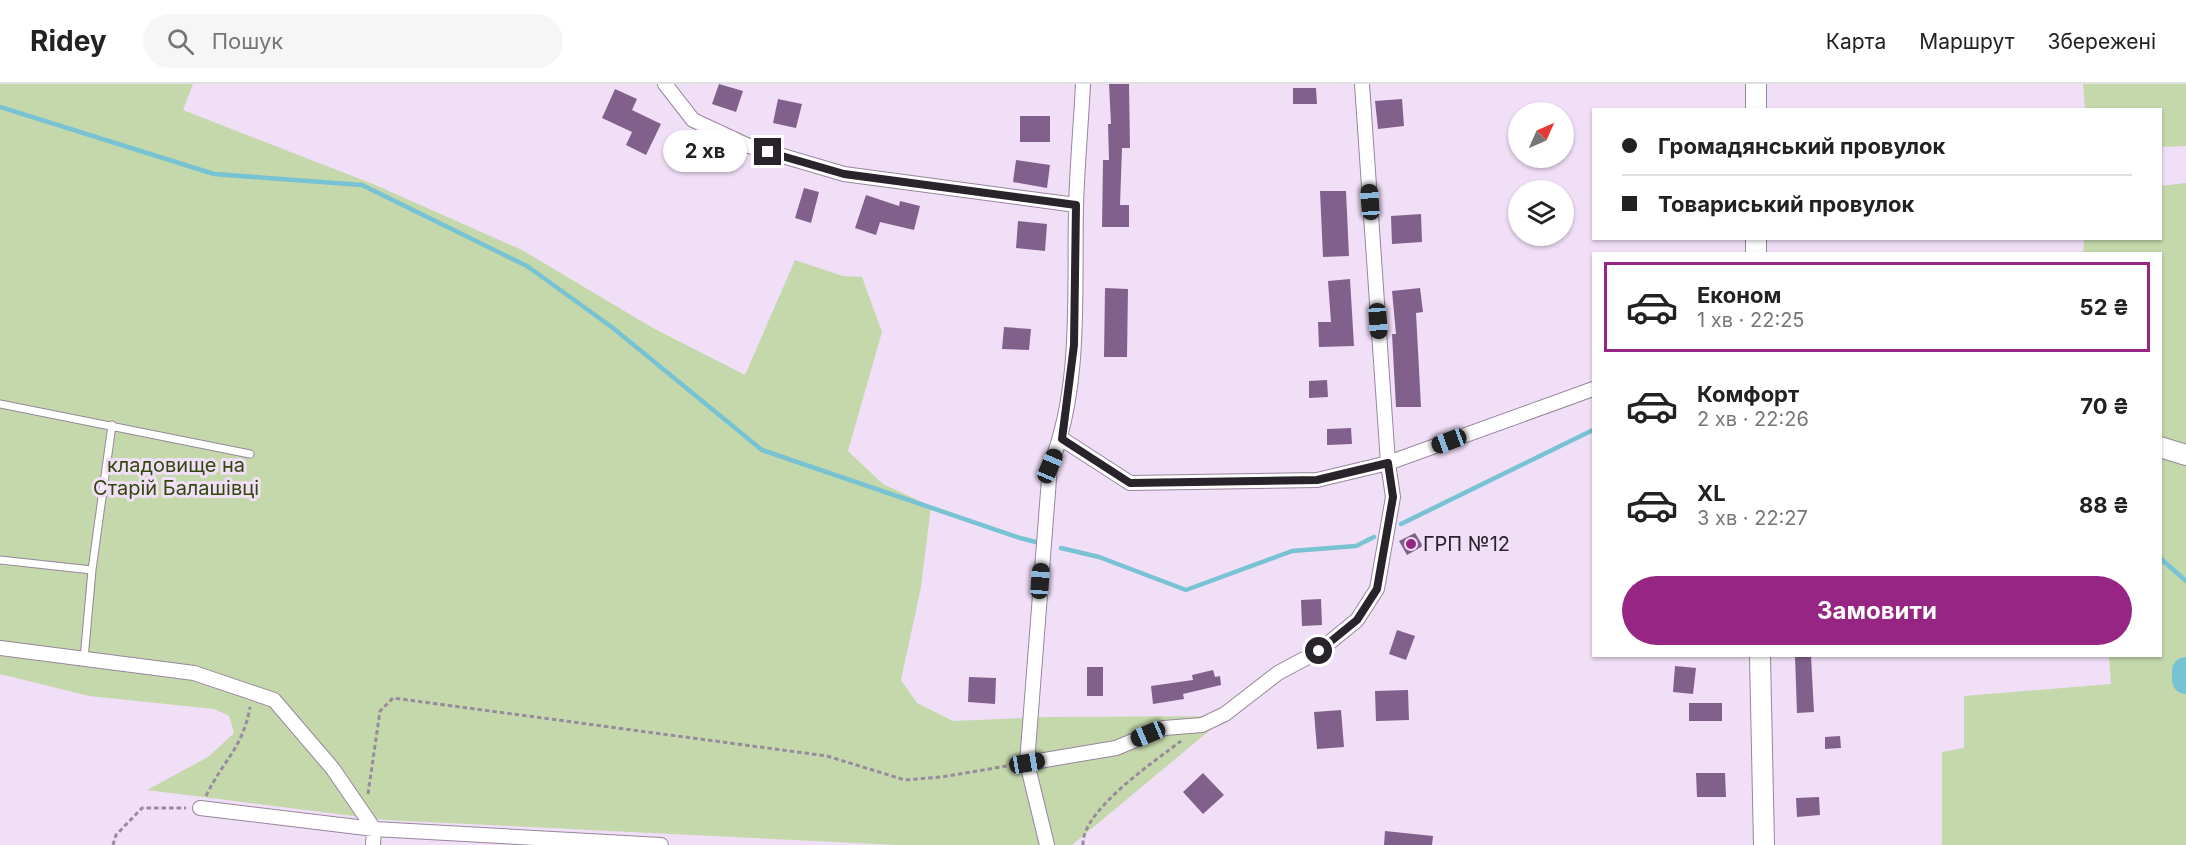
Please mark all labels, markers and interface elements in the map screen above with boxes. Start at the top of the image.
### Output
search box [143,14,563,68]
text: Ridey [30,24,107,58]
icon: search [164,25,197,58]
text: Пошук [212,28,283,54]
text: Карта [1826,29,1886,54]
text: Маршрут [1919,29,2014,54]
text: Збережені [2047,29,2156,54]
north arrow [1508,102,1574,168]
map controls [1508,102,1574,246]
callout: 2 хв [663,131,747,173]
text: Громадянський провулок [1658,133,1945,159]
route end [754,138,781,165]
text: 2 хв [685,139,725,163]
button: layers [1508,180,1574,246]
car [1360,183,1380,221]
text: Товариський провулок [1658,191,1914,217]
icon: car [1625,280,1679,334]
text: Економ [1697,282,1781,308]
text: 52 ₴ [2080,294,2129,320]
car [1368,302,1388,340]
text: 1 хв · 22:25 [1697,308,1805,332]
icon: car [1625,379,1679,433]
text: Комфорт [1697,381,1799,407]
text: 70 ₴ [2080,393,2129,419]
text: 2 хв · 22:26 [1697,407,1809,431]
car [1429,426,1469,456]
car [1035,446,1065,486]
park label: кладовище на Старій Балашівці [93,453,259,500]
icon: car [1625,478,1679,532]
text: XL [1697,480,1726,506]
text: 88 ₴ [2079,492,2129,518]
text: 3 хв · 22:27 [1697,506,1808,530]
place label: ГРП №12 [1423,532,1510,556]
marker: ГРП №12 [1404,537,1418,551]
car [1030,562,1050,600]
button: Замовити [1622,576,2132,645]
route start [1305,637,1332,664]
car [1128,719,1168,749]
car [1008,751,1046,775]

